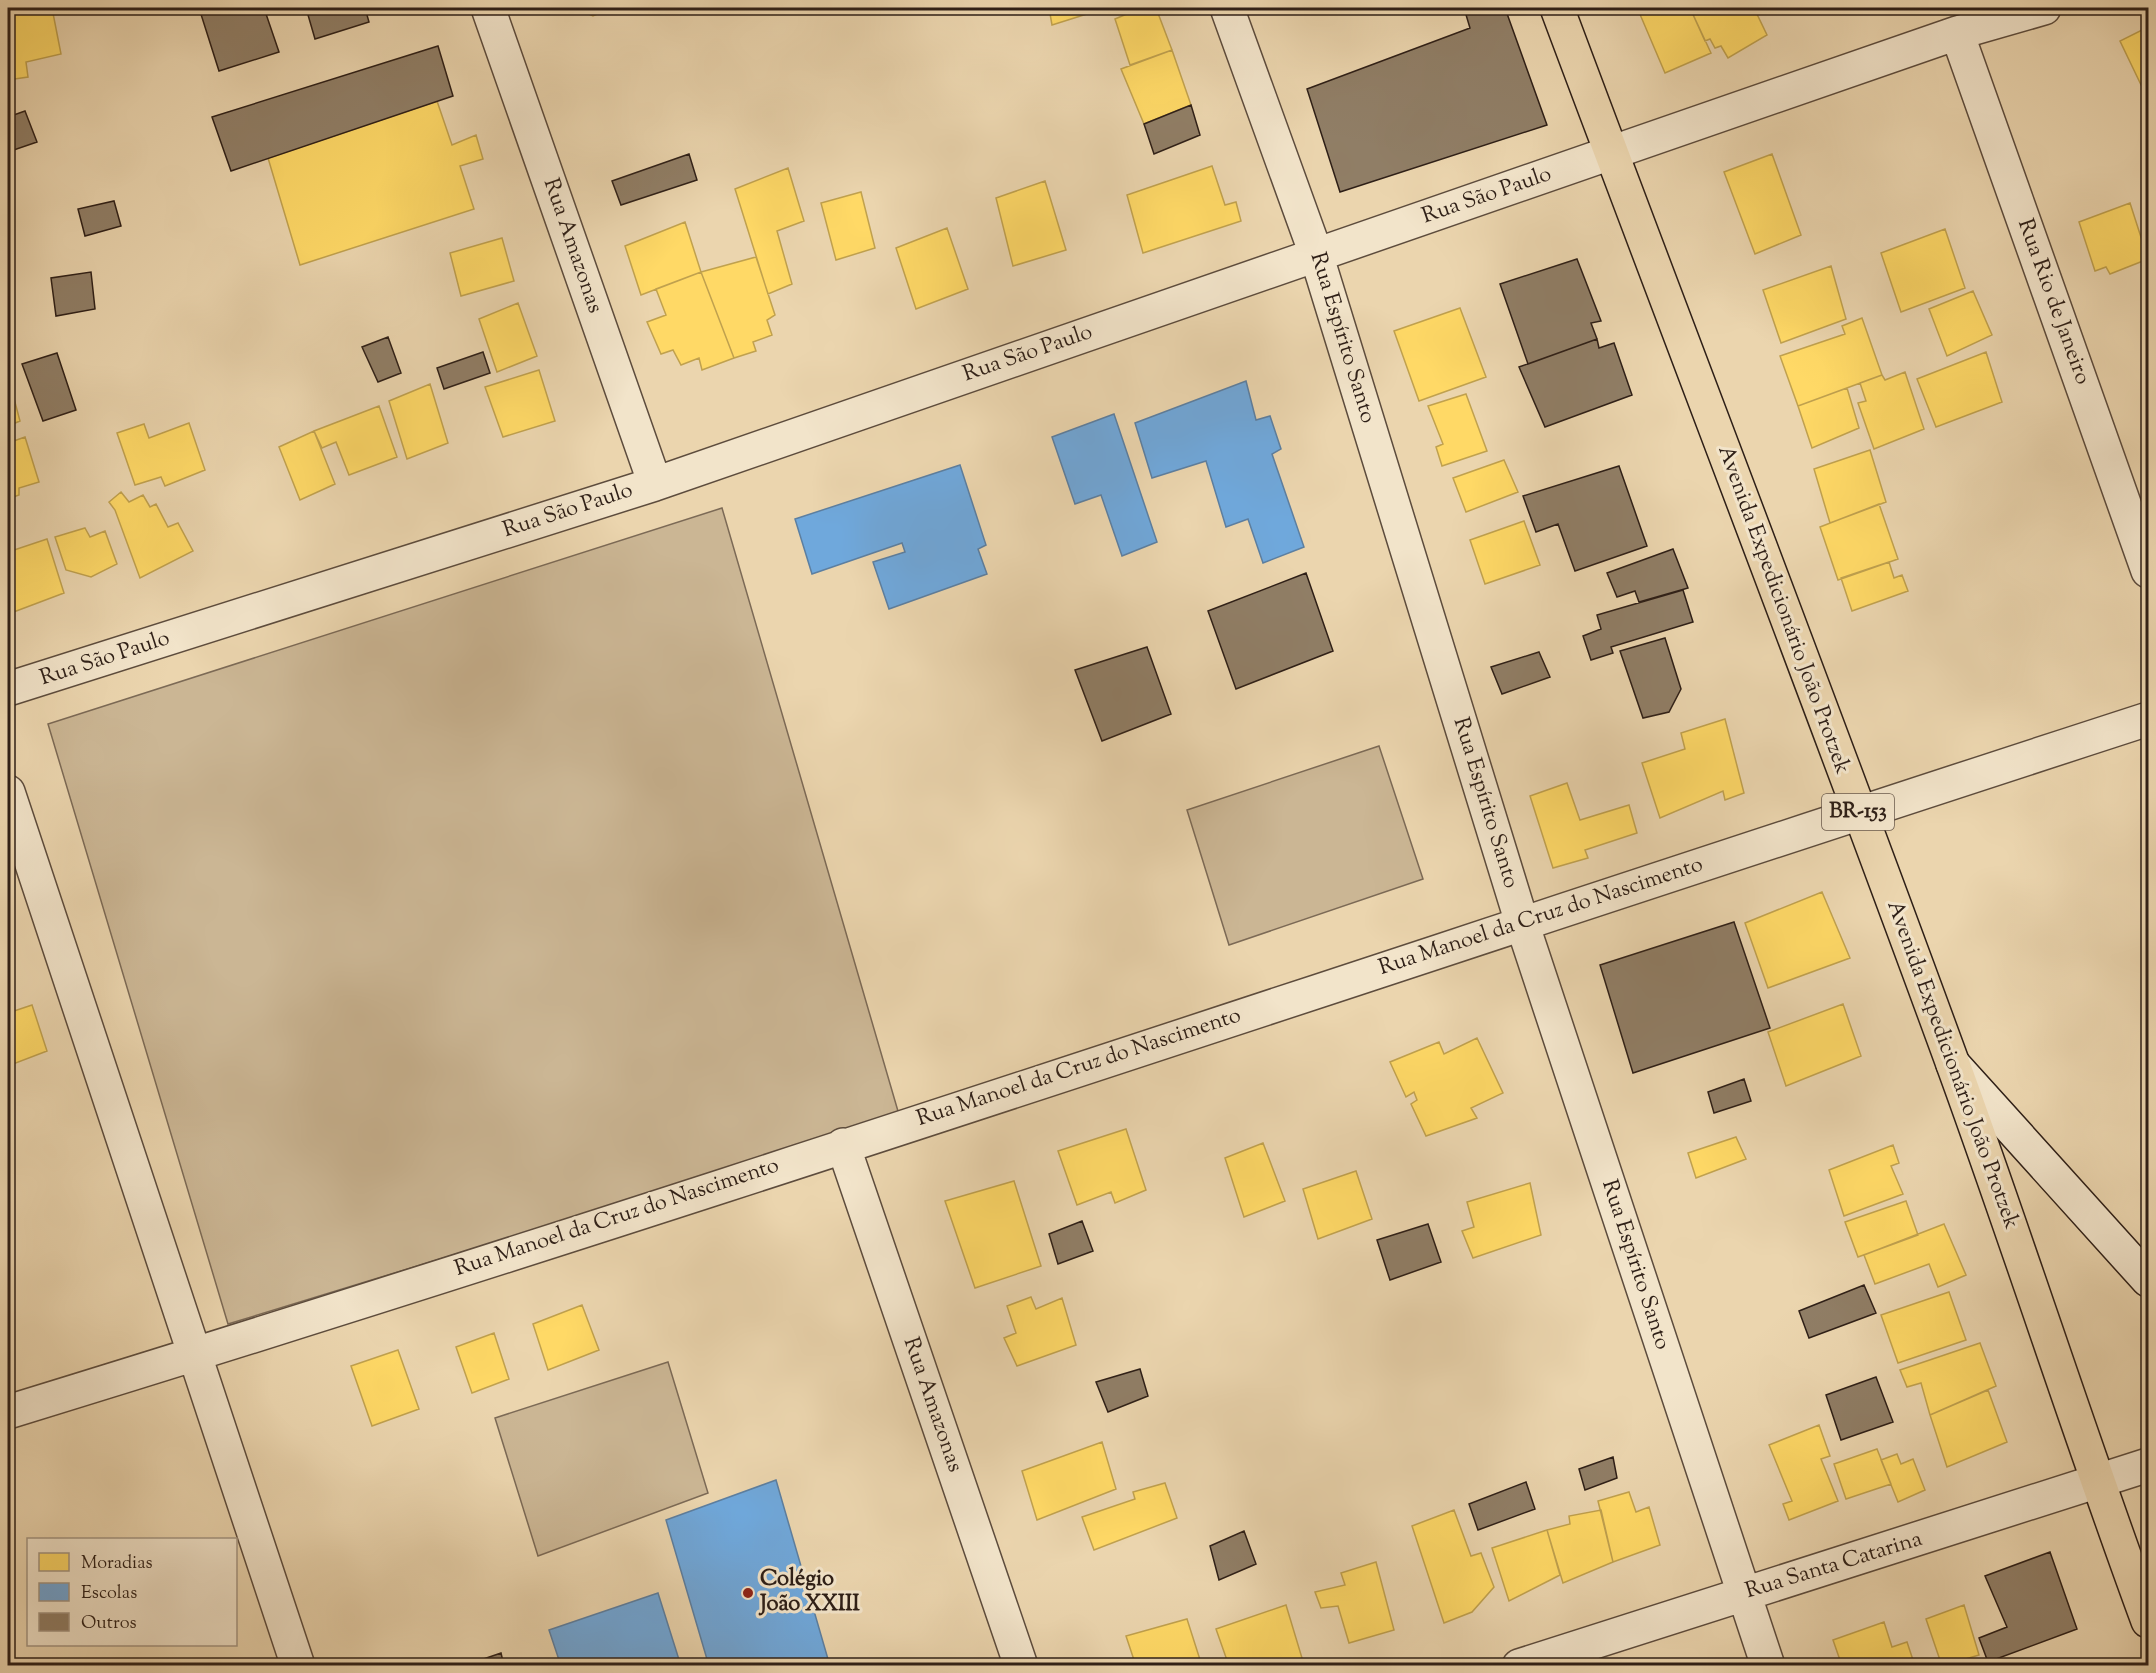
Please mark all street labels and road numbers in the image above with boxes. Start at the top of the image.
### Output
street label: Rua São Paulo [1418,159,1556,233]
street label: Rua Amazonas [534,174,610,318]
street label: Rua Rio de Janeiro [2008,215,2098,389]
street label: Rua Espírito Santo [1301,249,1383,427]
street label: Rua São Paulo [959,317,1097,391]
street label: Avenida Expedicionário João Protzek [1709,441,1857,779]
street label: Rua São Paulo [499,475,637,547]
street label: Rua São Paulo [36,623,174,695]
street label: Rua Espírito Santo [1444,714,1526,892]
road number: BR-153 [1822,794,1894,830]
street label: Rua Manoel da Cruz do Nascimento [1375,849,1707,985]
street label: Avenida Expedicionário João Protzek [1878,896,2026,1234]
street label: Rua Manoel da Cruz do Nascimento [913,1000,1245,1136]
street label: Rua Manoel da Cruz do Nascimento [451,1150,783,1286]
street label: Rua Espírito Santo [1592,1176,1678,1354]
street label: Rua Amazonas [894,1333,970,1477]
street label: Rua Santa Catarina [1742,1524,1926,1608]

